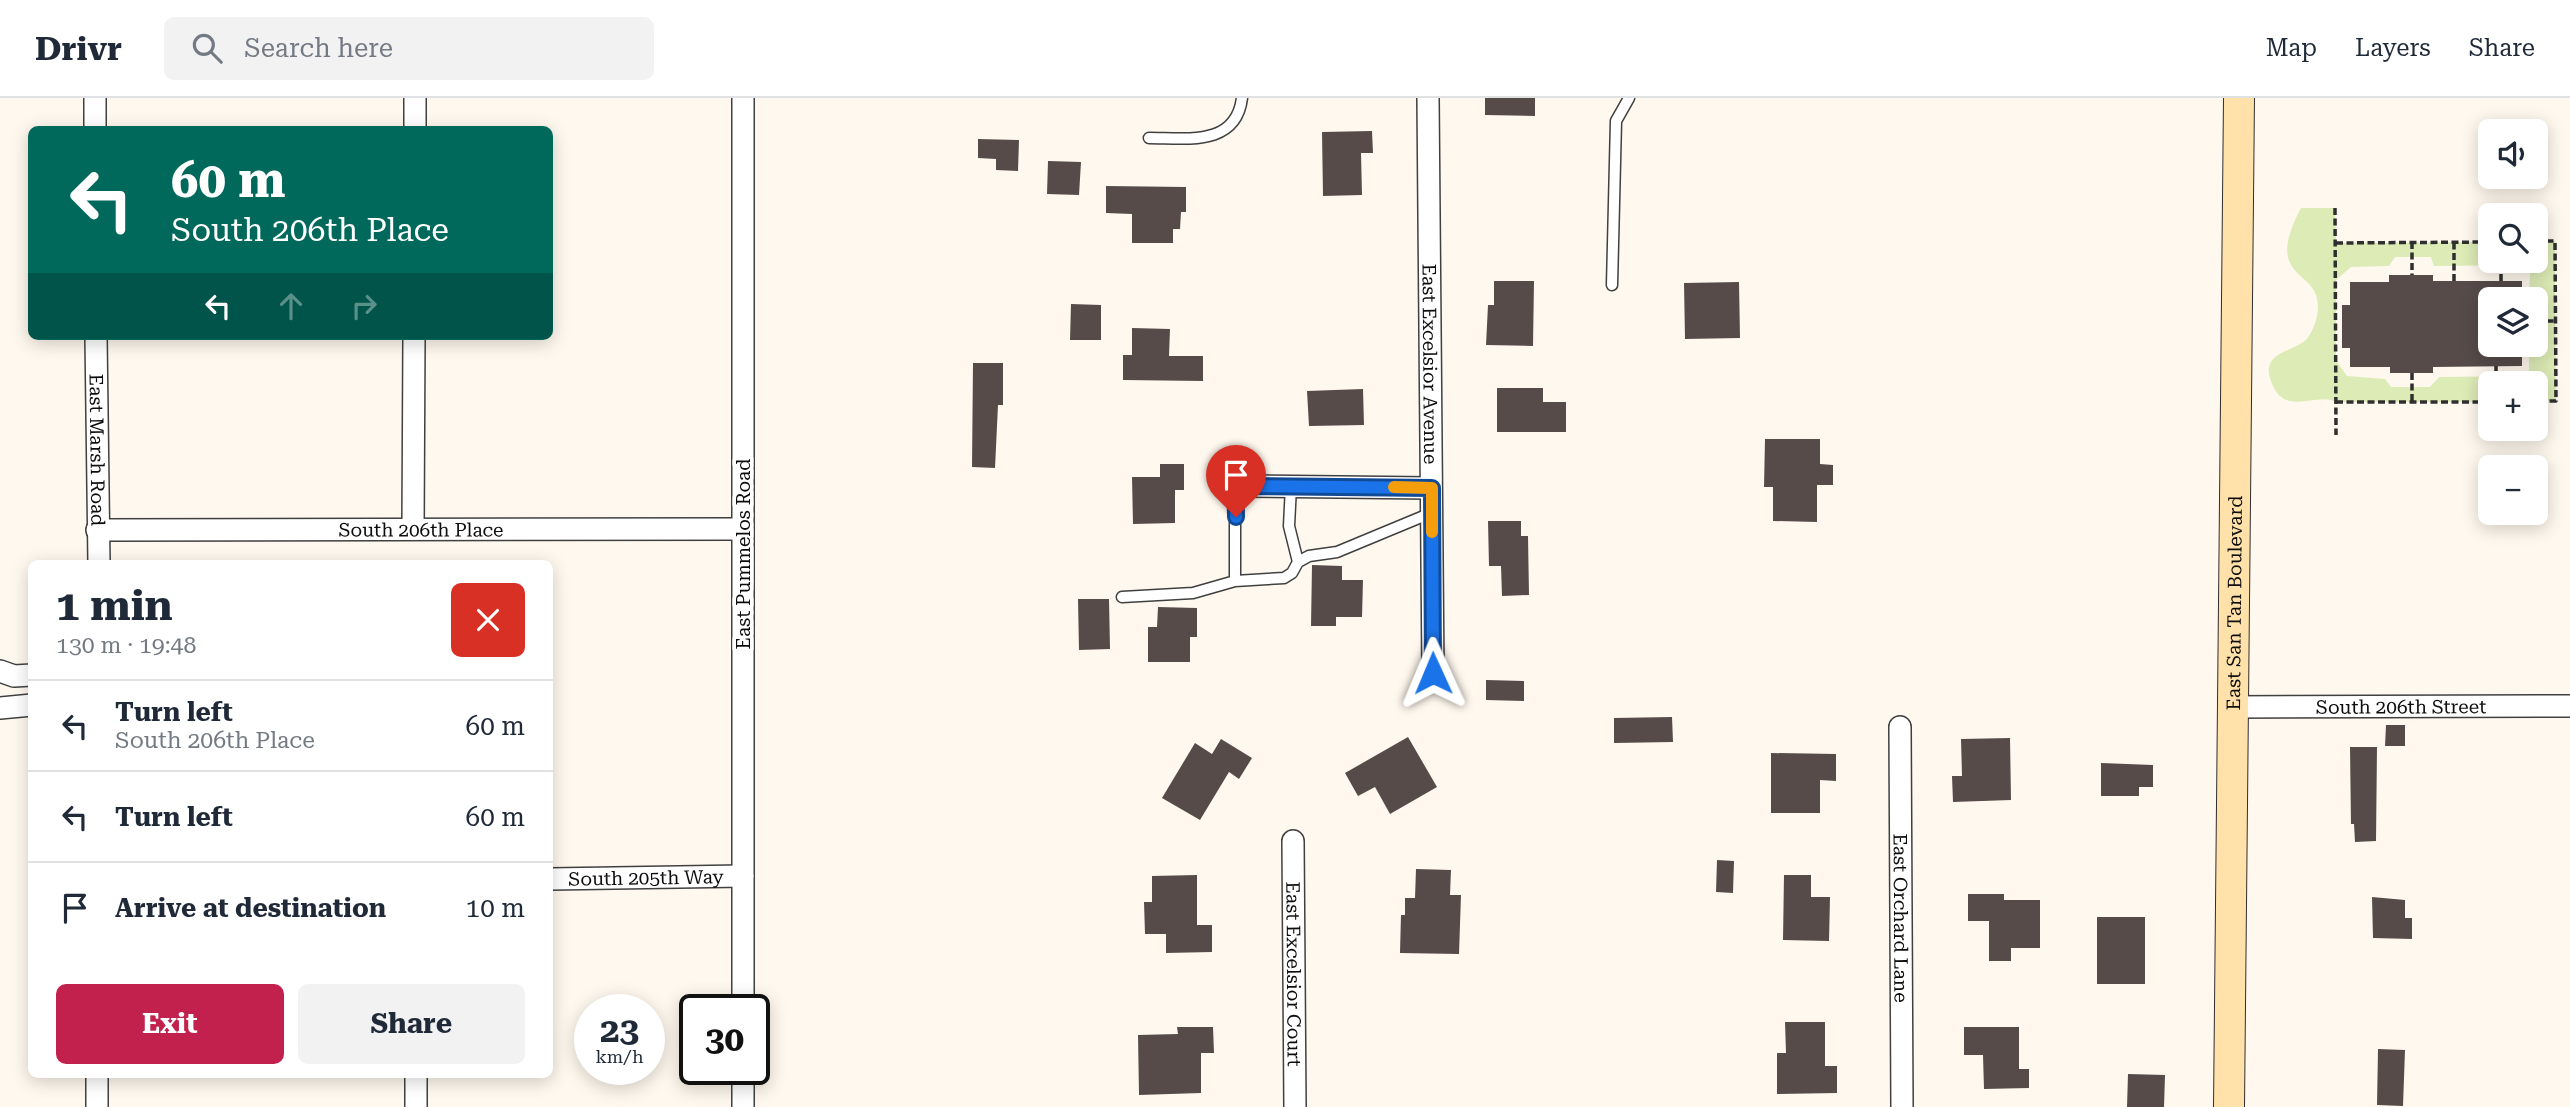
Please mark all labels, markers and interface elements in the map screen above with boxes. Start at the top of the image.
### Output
search box [164,17,654,80]
text: Drivr [35,29,122,68]
icon: search [188,29,226,67]
text: Search here [244,33,393,63]
text: Map [2266,34,2317,62]
text: Layers [2355,34,2431,62]
text: Share [2469,34,2535,62]
map controls [2478,119,2548,525]
button: sound [2478,119,2548,189]
text: 60 m [171,152,286,209]
icon: left [56,154,147,245]
button: search [2478,203,2548,273]
text: South 206th Place [171,211,449,249]
street label: East Excelsior Avenue [1418,264,1443,464]
icon: left [199,287,237,325]
icon: ahead [272,287,310,325]
icon: right [345,287,383,325]
button: layers [2478,287,2548,357]
button: + [2478,371,2548,441]
street label: East Marsh Road [85,374,110,526]
pin [1206,445,1266,517]
button: − [2478,455,2548,525]
icon: arrive [1217,456,1255,494]
street label: East Pummelos Road [732,459,755,649]
street label: East San Tan Boulevard [2221,495,2247,711]
street label: South 206th Place [338,518,504,541]
text: 1 min [56,581,173,630]
button: close [451,583,525,657]
text: 130 m · 19:48 [56,632,196,659]
position arrow [1396,636,1470,710]
street label: South 206th Street [2316,695,2486,718]
text: Turn left [115,697,233,727]
icon: left [56,707,94,745]
text: 60 m [466,711,525,741]
text: South 206th Place [115,727,315,754]
icon: left [56,798,94,836]
text: Turn left [115,802,233,832]
text: 60 m [466,802,525,832]
street label: East Orchard Lane [1889,833,1913,1003]
street label: South 205th Way [568,865,725,890]
street label: East Excelsior Court [1282,881,1306,1067]
icon: arrive [56,889,94,927]
text: Arrive at destination [115,893,386,923]
text: 10 m [466,893,525,923]
button: Exit [56,984,284,1064]
button: Share [298,984,525,1064]
speed limit sign: 30 [679,994,770,1085]
text: 23 [600,1010,639,1051]
text: km/h [595,1046,644,1067]

